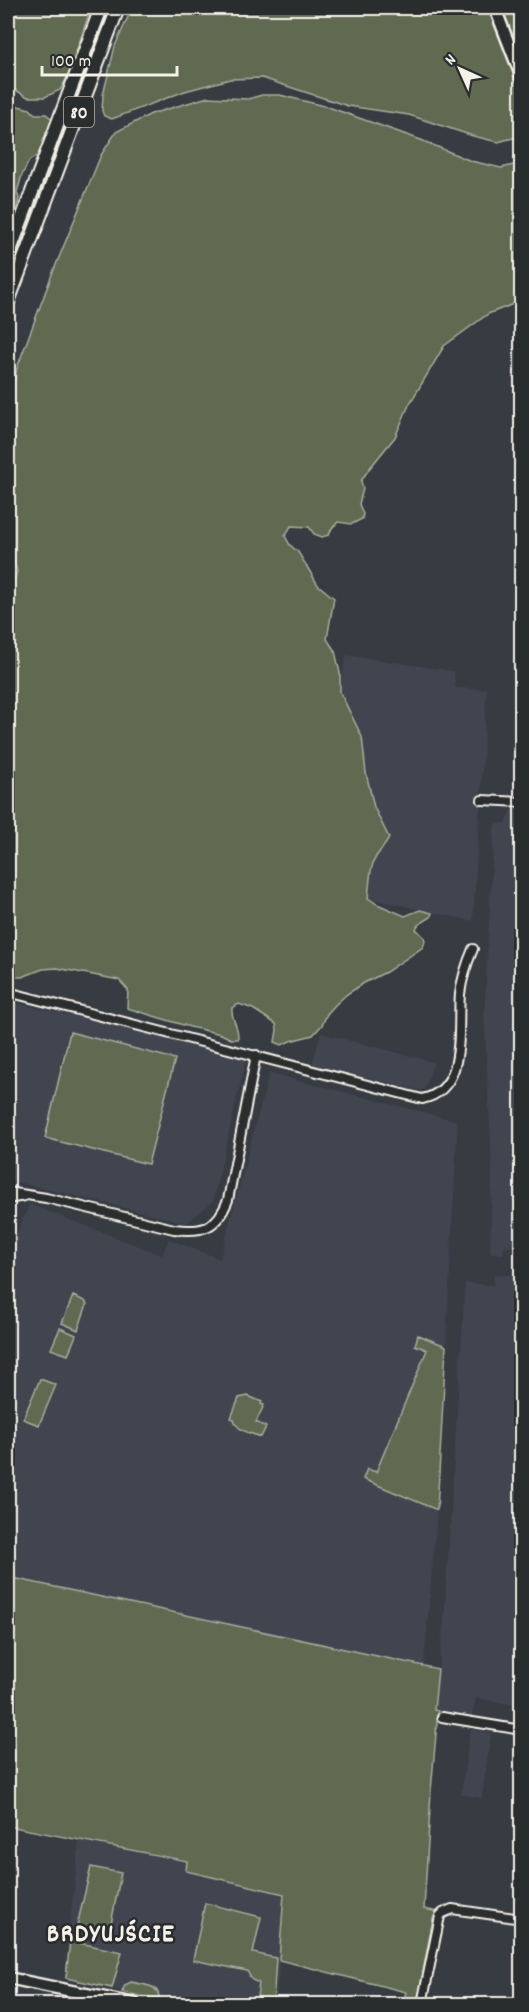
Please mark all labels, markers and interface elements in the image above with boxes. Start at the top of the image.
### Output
scale bar [42,39,177,77]
north arrow [430,39,490,99]
text: N [440,49,462,71]
text: 100 m [51,50,91,75]
road number: 80 [64,97,94,127]
district label: BRDYUJŚCIE [47,1917,175,1954]

